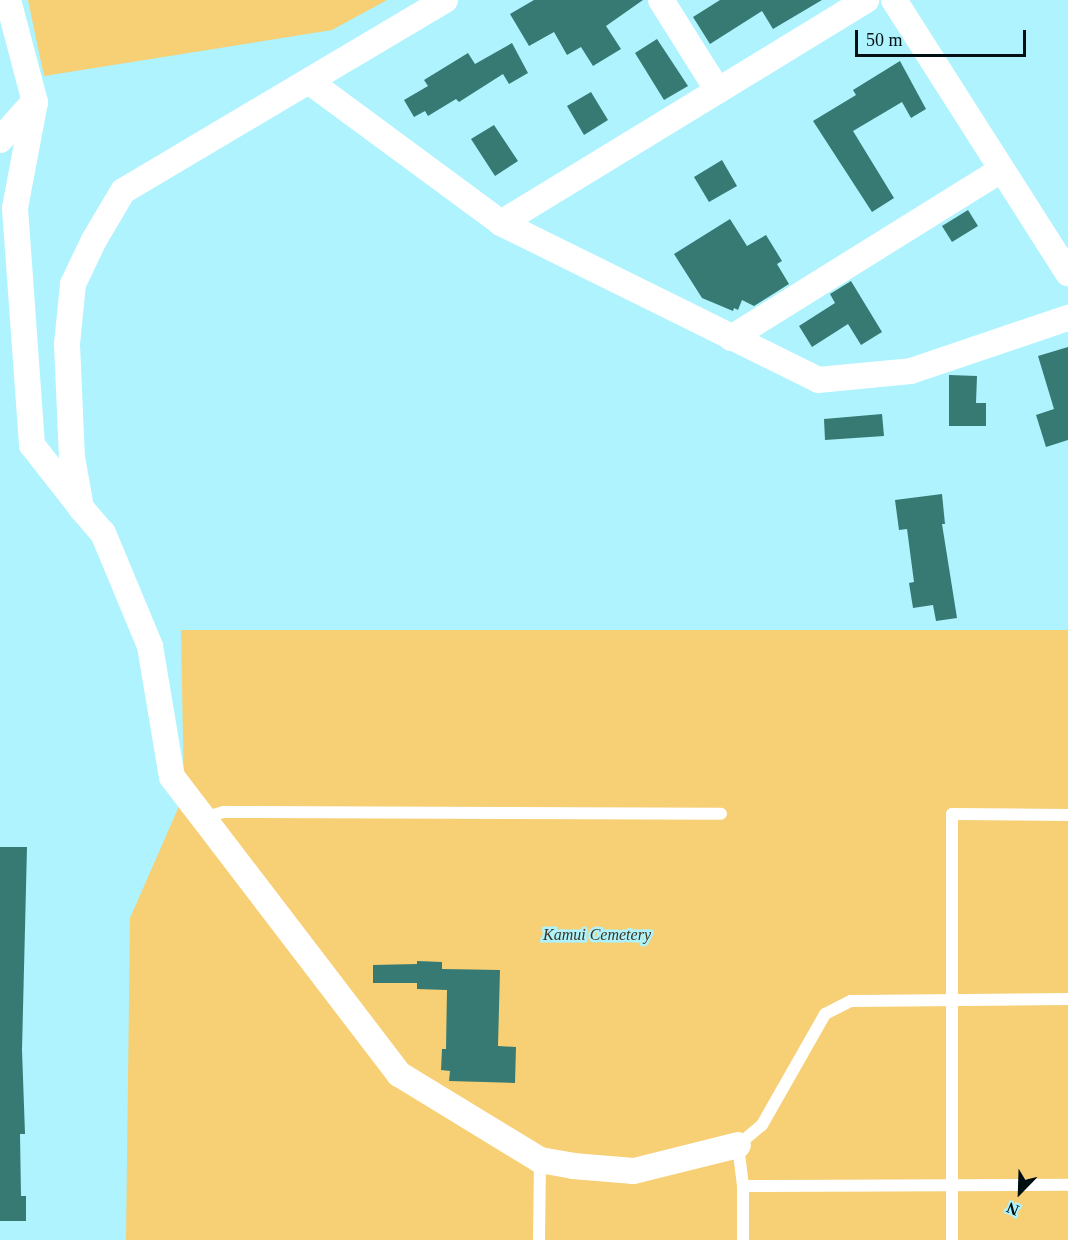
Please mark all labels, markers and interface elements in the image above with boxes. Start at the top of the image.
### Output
scale bar [858,18,1029,56]
text: 50 m [866,30,903,50]
park label: Kamui Cemetery [543,925,651,945]
north arrow [990,1162,1050,1222]
text: N [1004,1199,1021,1219]

